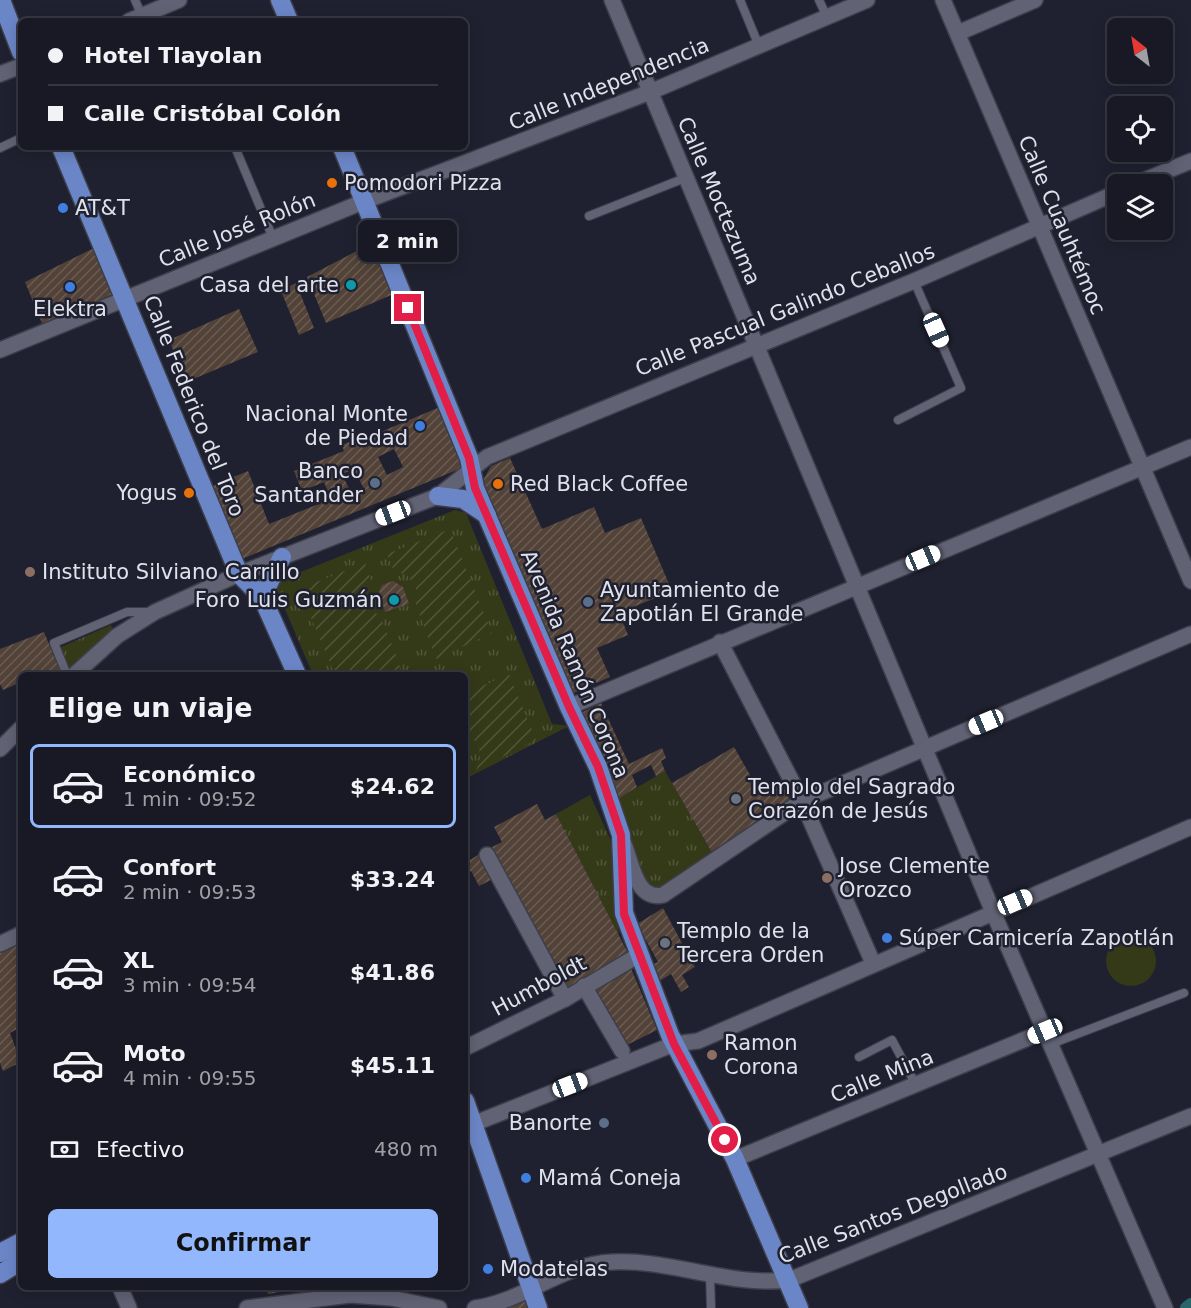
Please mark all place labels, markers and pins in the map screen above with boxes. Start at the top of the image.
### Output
place label: Pomodori Pizza [344,171,502,195]
marker: Pomodori Pizza [325,176,339,190]
place label: AT&T [75,196,130,220]
marker: AT&T [56,201,70,215]
place label: Casa del arte [200,273,339,297]
marker: Casa del arte [344,278,358,292]
marker: Elektra [63,280,77,294]
place label: Elektra [33,297,107,321]
place label: Nacional Monte de Piedad [245,402,408,450]
marker: Nacional Monte de Piedad [413,419,427,433]
place label: Banco Santander [254,459,363,507]
place label: Red Black Coffee [510,472,688,496]
marker: Banco Santander [368,476,382,490]
marker: Red Black Coffee [491,477,505,491]
place label: Yogus [116,481,177,505]
marker: Yogus [182,486,196,500]
place label: Instituto Silviano Carrillo [42,560,300,584]
marker: Instituto Silviano Carrillo [23,565,37,579]
place label: Ayuntamiento de Zapotlán El Grande [600,578,803,626]
place label: Foro Luis Guzmán [195,588,382,612]
marker: Foro Luis Guzmán [387,593,401,607]
marker: Ayuntamiento de Zapotlán El Grande [581,595,595,609]
place label: Templo del Sagrado Corazón de Jesús [747,775,955,823]
marker: Templo del Sagrado Corazón de Jesús [729,792,743,806]
place label: Jose Clemente Orozco [837,854,990,902]
marker: Jose Clemente Orozco [820,871,834,885]
place label: Templo de la Tercera Orden [676,919,824,967]
place label: Súper Carnicería Zapotlán [899,926,1174,950]
marker: Súper Carnicería Zapotlán [880,931,894,945]
marker: Templo de la Tercera Orden [658,936,672,950]
place label: Ramon Corona [724,1031,799,1079]
marker: Ramon Corona [705,1048,719,1062]
place label: Banorte [509,1111,592,1135]
marker: Banorte [597,1116,611,1130]
place label: Mamá Coneja [538,1166,681,1190]
marker: Mamá Coneja [519,1171,533,1185]
place label: Modatelas [500,1257,608,1281]
marker: Modatelas [481,1262,495,1276]

